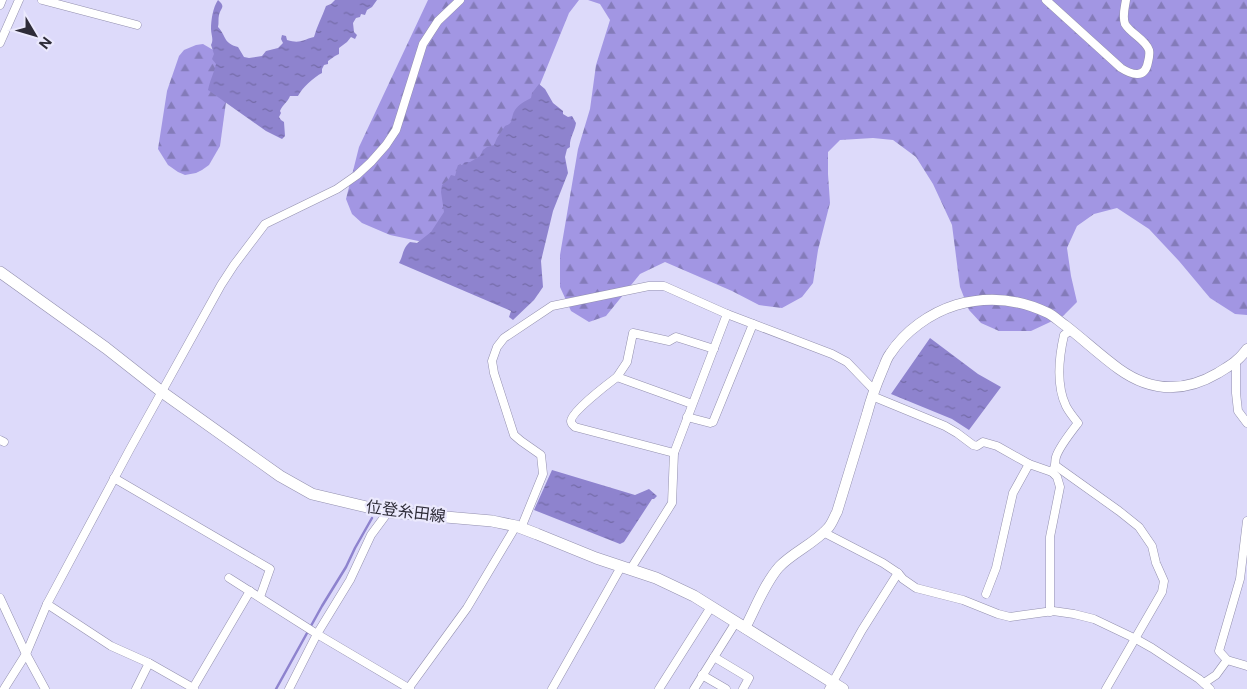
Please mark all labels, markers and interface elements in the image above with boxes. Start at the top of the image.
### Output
north arrow [10,10,60,60]
text: N [36,34,55,52]
street label: 位登糸田線 [365,497,447,526]

